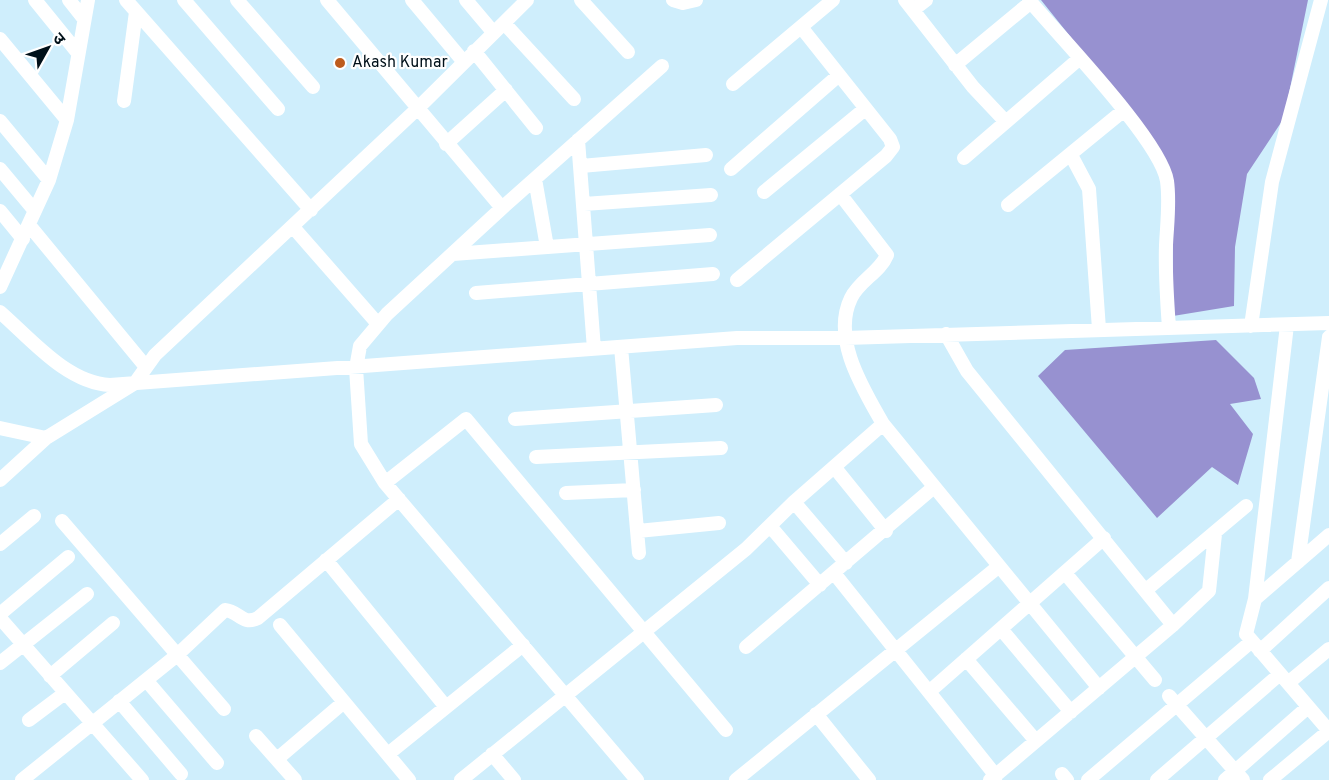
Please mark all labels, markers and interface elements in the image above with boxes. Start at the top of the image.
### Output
north arrow [18,18,78,78]
text: उ [47,30,69,50]
place label: Akash Kumar [352,53,448,73]
marker: Akash Kumar [333,56,347,70]

